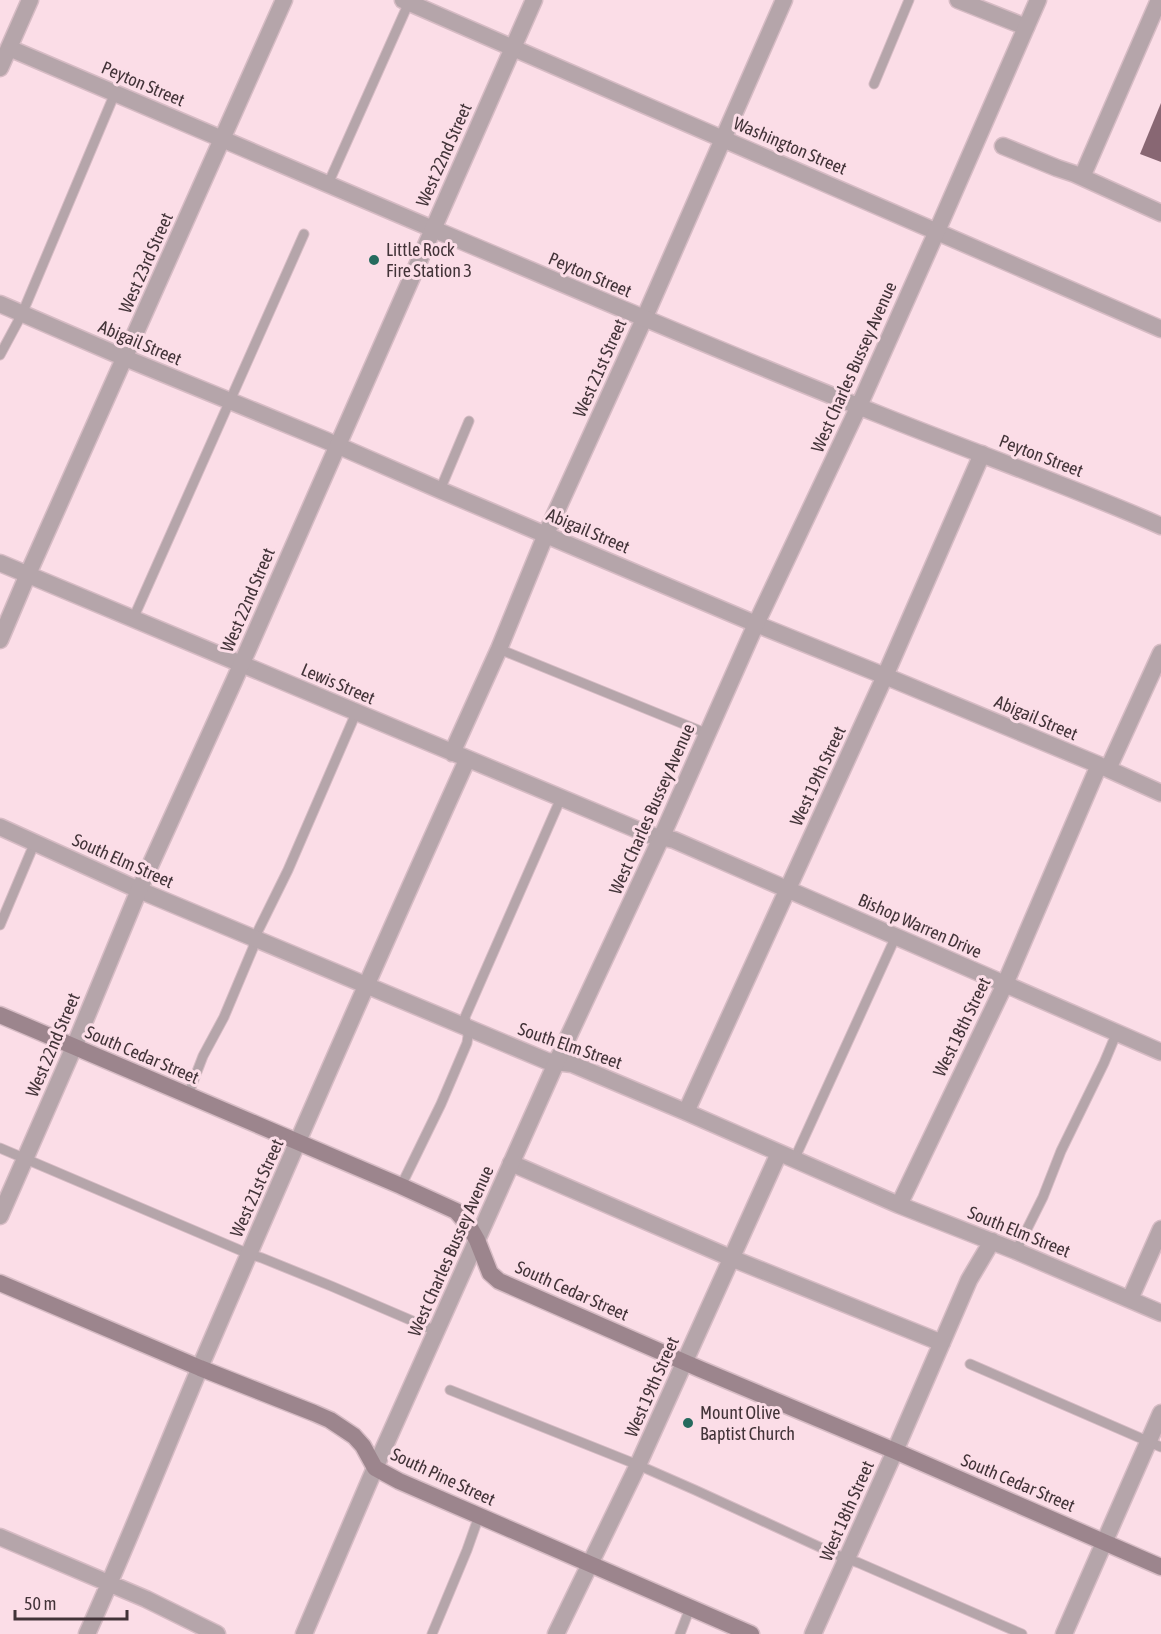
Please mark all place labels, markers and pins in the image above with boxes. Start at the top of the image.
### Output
place label: Little Rock Fire Station 3 [386,239,472,281]
marker: Little Rock Fire Station 3 [367,253,381,267]
place label: Mount Olive Baptist Church [700,1402,795,1444]
marker: Mount Olive Baptist Church [681,1416,695,1430]

